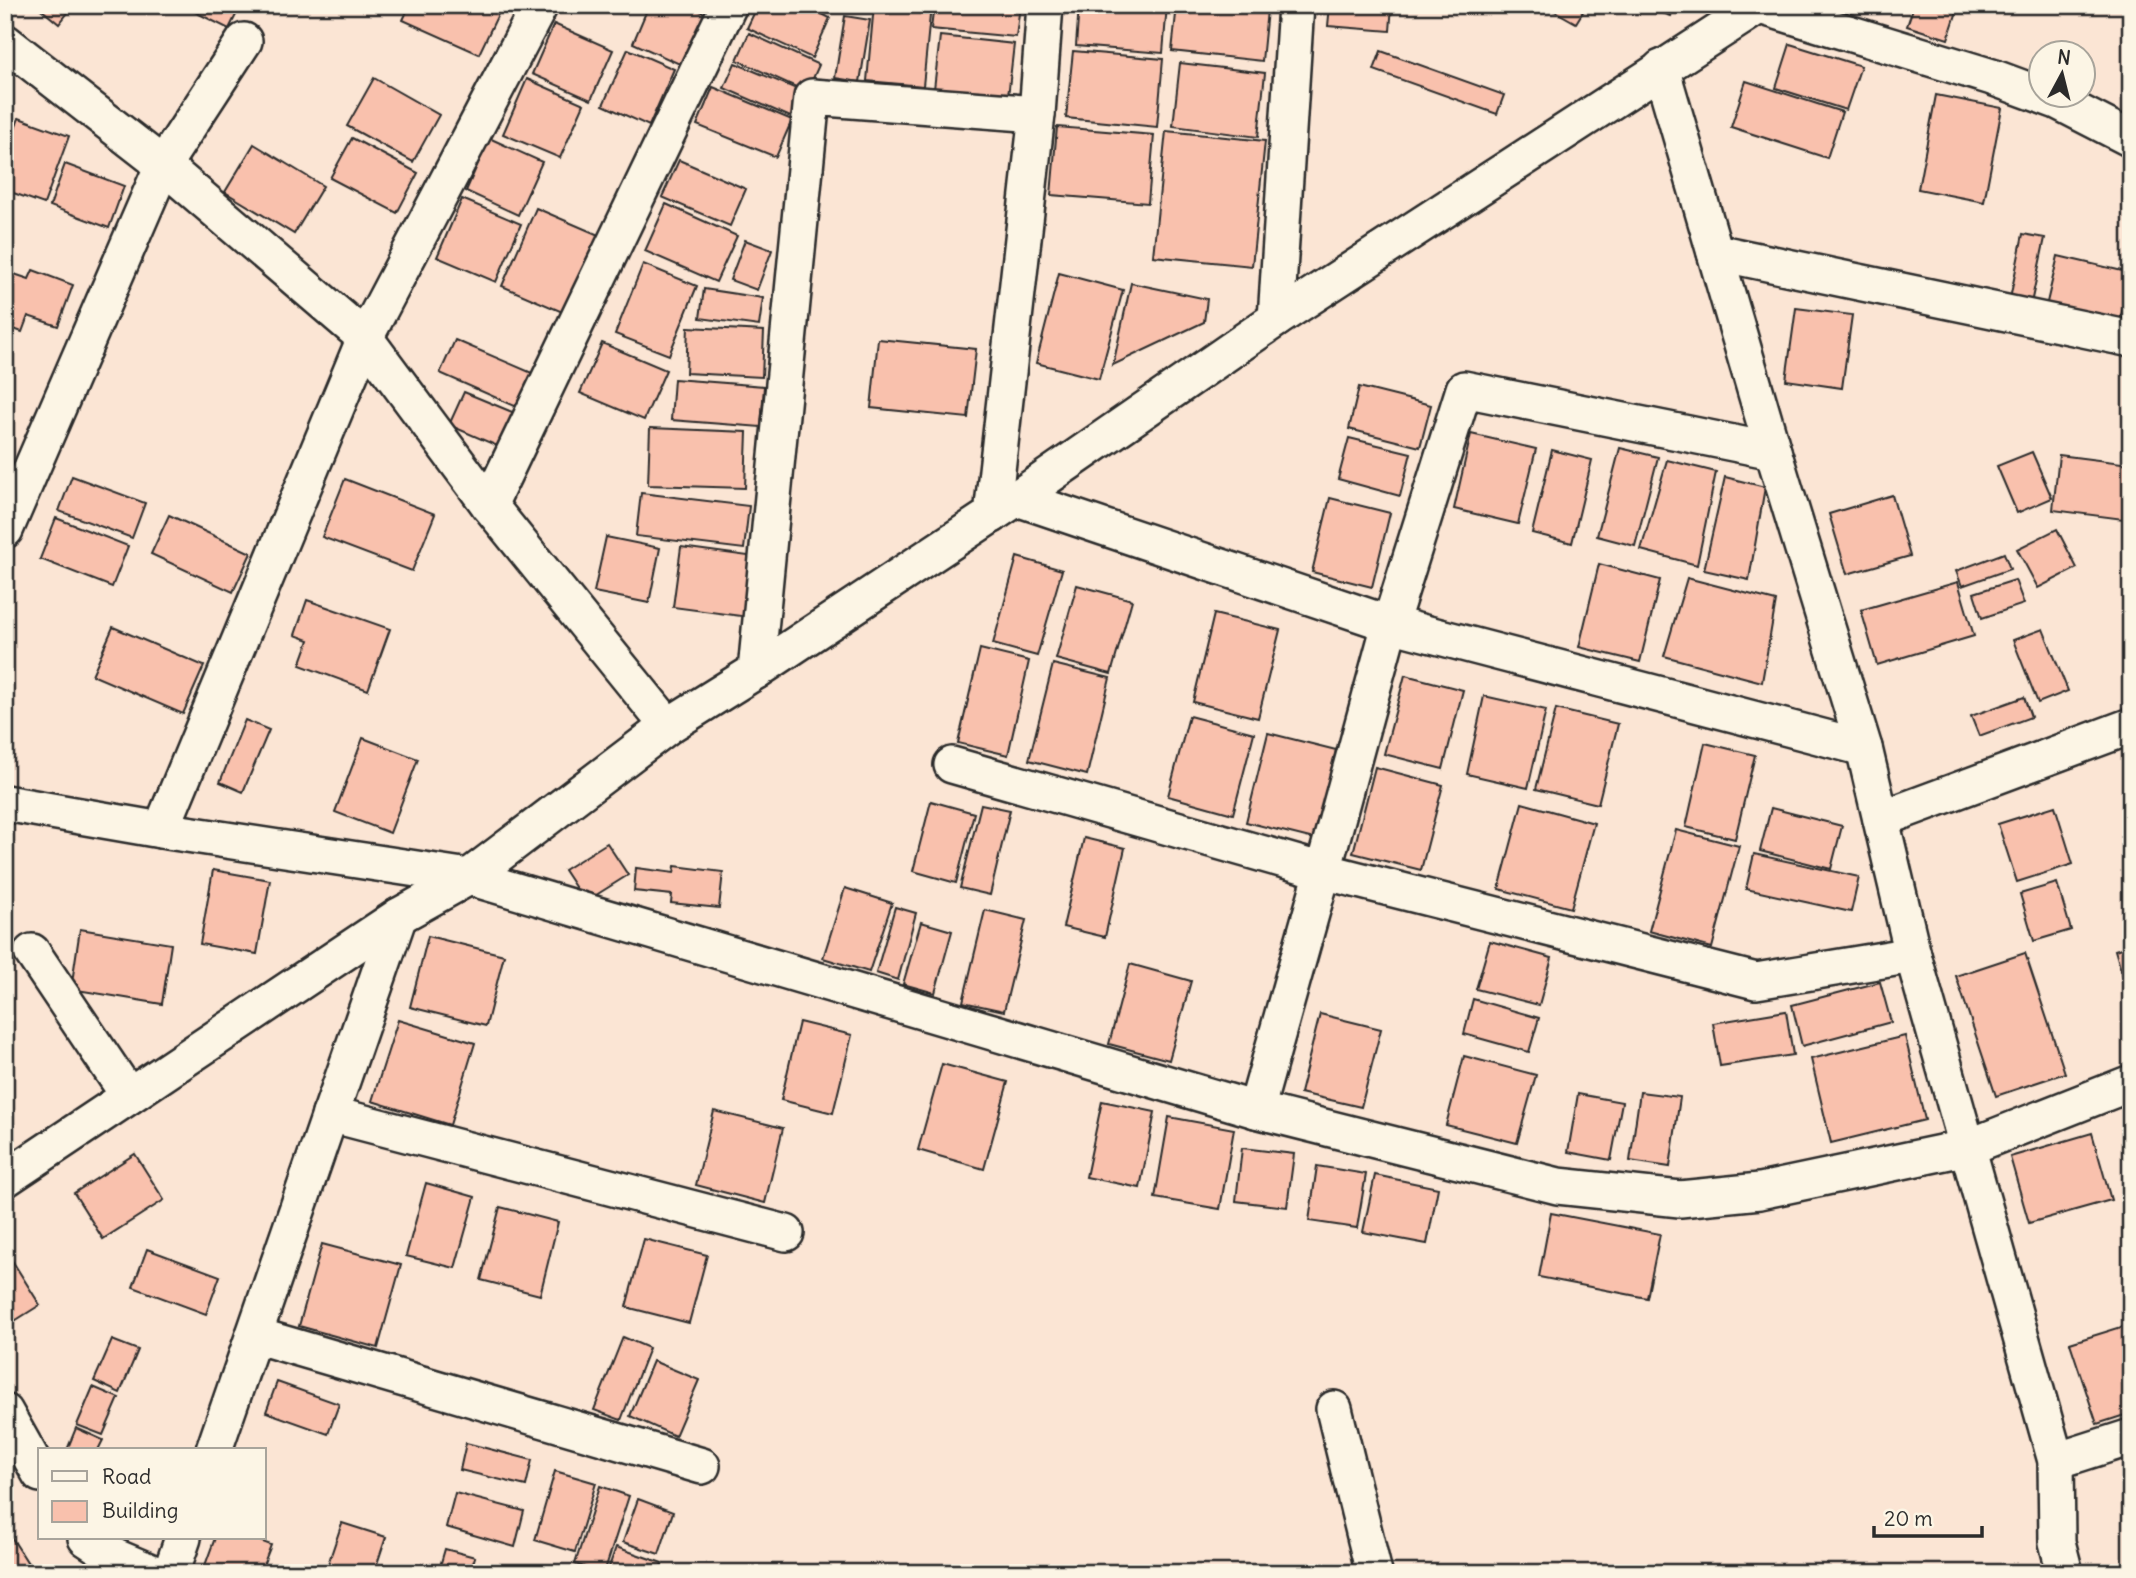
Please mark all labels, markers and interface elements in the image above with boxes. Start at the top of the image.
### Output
north arrow [2028,38,2098,108]
text: N [2056,44,2072,70]
legend [38,1448,266,1540]
text: Road [102,1463,151,1490]
scale bar [1874,1494,1982,1538]
text: Building [102,1497,178,1524]
text: 20 m [1884,1505,1933,1532]

